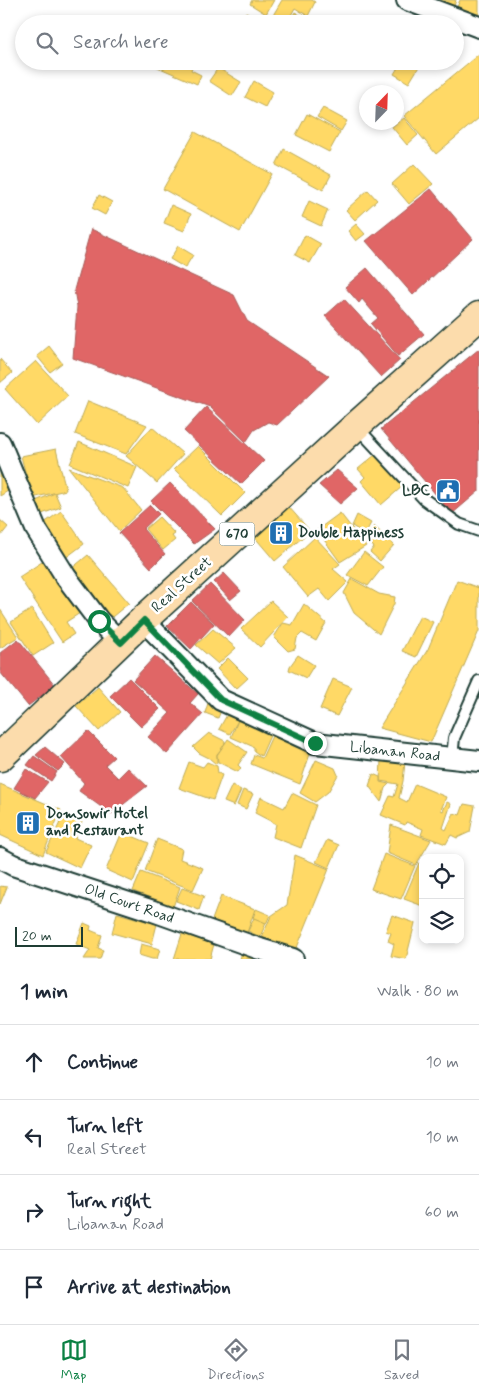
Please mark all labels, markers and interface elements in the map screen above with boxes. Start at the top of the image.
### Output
search box [15,15,464,70]
icon: search [33,29,61,57]
text: Search here [73,30,169,55]
north arrow [359,85,404,130]
public building icon: LBC [435,478,461,504]
place label: LBC [402,481,430,501]
building icon: Double Happiness [268,520,294,546]
road number: 670 [220,522,254,546]
place label: Double Happiness [298,523,404,543]
street label: Real Street [147,553,217,617]
route start [88,610,111,633]
route end [304,732,327,755]
street label: Libanan Road [349,737,441,767]
place label: Domsowir Hotel and Restaurant [46,804,148,841]
building icon: Domsowir Hotel and Restaurant [15,810,41,836]
map controls [419,854,464,944]
button: locate [419,854,464,899]
street label: Old Court Road [82,879,177,929]
button: layers [419,899,464,944]
scale bar [15,924,82,947]
text: 20 m [22,927,52,945]
text: 1 min [20,978,68,1006]
text: Walk · 80 m [377,981,459,1002]
icon: ahead [20,1048,48,1076]
text: Continue [67,1050,138,1075]
text: 10 m [426,1052,459,1073]
text: Turn left [67,1114,143,1139]
icon: left [20,1123,48,1151]
text: 10 m [426,1127,459,1148]
text: Real Street [67,1139,147,1160]
text: Turn right [67,1189,151,1214]
icon: right [20,1198,48,1226]
text: 60 m [425,1202,459,1223]
text: Libanan Road [67,1214,164,1235]
icon: arrive [20,1273,48,1301]
text: Arrive at destination [67,1275,231,1300]
tab: Map [60,1336,88,1384]
tab: Directions [207,1336,265,1384]
tab: Saved [384,1336,419,1384]

